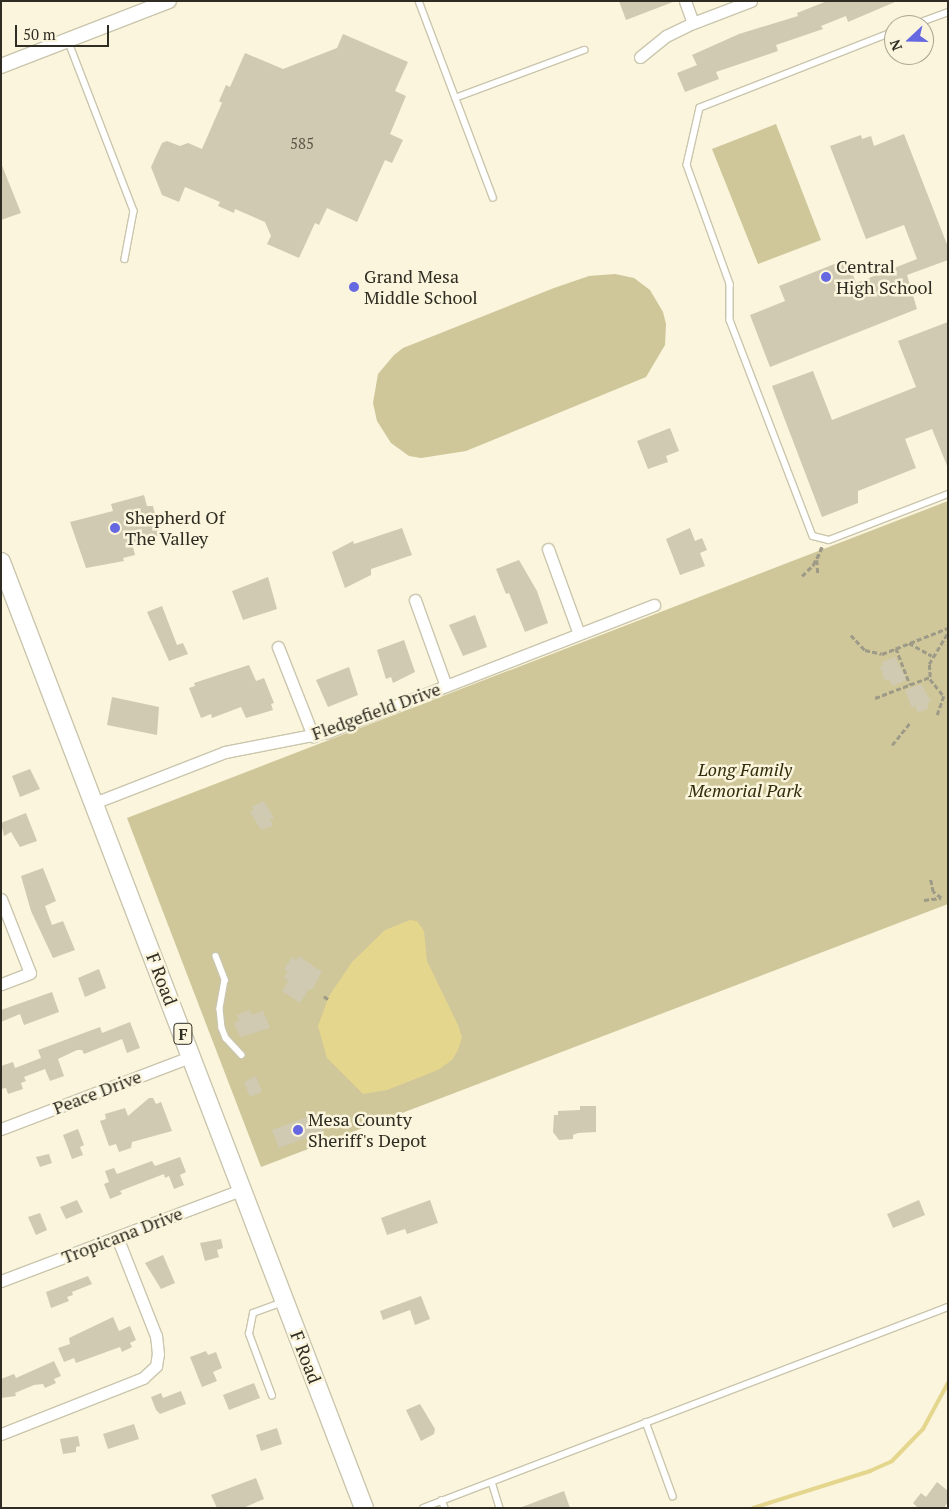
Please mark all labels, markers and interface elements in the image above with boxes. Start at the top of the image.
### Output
scale bar [18,15,111,47]
north arrow [884,15,934,65]
text: 50 m [23,24,56,44]
text: N [885,37,906,54]
house number: 585 [290,135,314,153]
place label: Central High School [836,256,933,298]
place label: Grand Mesa Middle School [364,266,478,308]
marker: Central High School [820,271,832,283]
marker: Grand Mesa Middle School [348,281,360,293]
place label: Shepherd Of The Valley [125,507,225,550]
marker: Shepherd Of The Valley [109,522,121,534]
street label: Fledgefield Drive [309,678,443,744]
park label: Long Family Memorial Park [688,759,802,802]
street label: F Road [142,950,182,1008]
road number: F [173,1021,193,1048]
street label: Peace Drive [50,1065,144,1119]
place label: Mesa County Sheriff's Depot [308,1109,427,1152]
marker: Mesa County Sheriff's Depot [292,1124,304,1136]
street label: Tropicana Drive [59,1202,185,1268]
street label: F Road [286,1328,326,1386]

